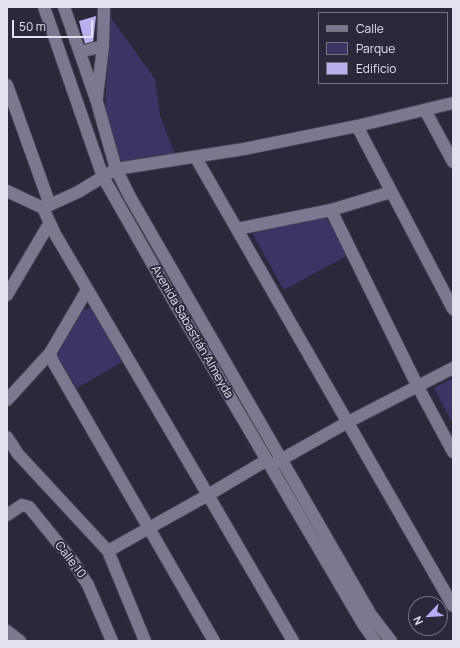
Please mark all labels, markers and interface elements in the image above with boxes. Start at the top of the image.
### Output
scale bar [14,12,95,38]
legend [318,12,448,84]
text: 50 m [19,18,46,35]
text: Calle [356,20,384,37]
text: Parque [356,40,395,57]
text: Edificio [356,60,396,77]
street label: Avenida Sabastián Almeyda [148,263,236,401]
street label: Calle 10 [52,539,88,581]
north arrow [408,596,448,636]
text: N [409,614,426,628]

